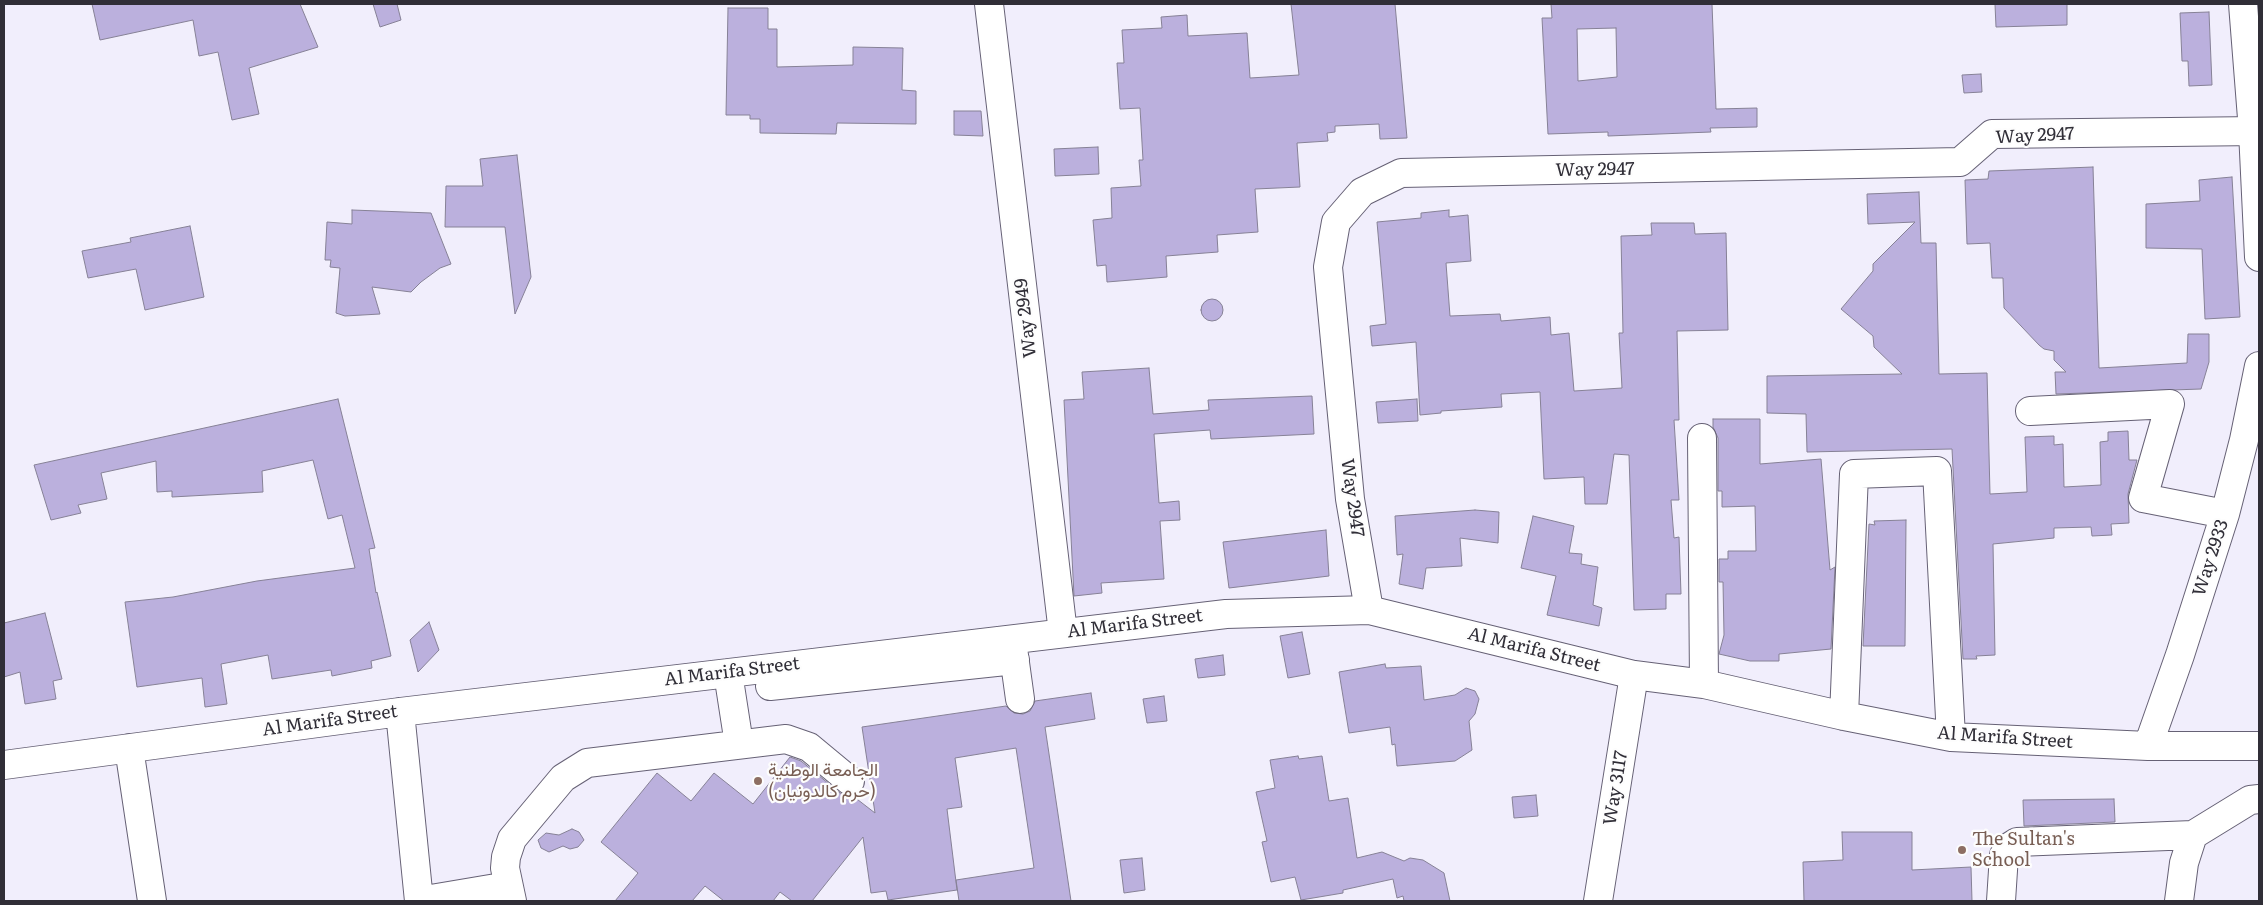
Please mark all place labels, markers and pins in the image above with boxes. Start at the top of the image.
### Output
place label: الجامعة الوطنية (حرم كالدونيان) [768,760,878,802]
marker: الجامعة الوطنية (حرم كالدونيان) [752,775,764,787]
place label: The Sultan's School [1972,829,2075,872]
marker: The Sultan's School [1956,844,1968,856]

